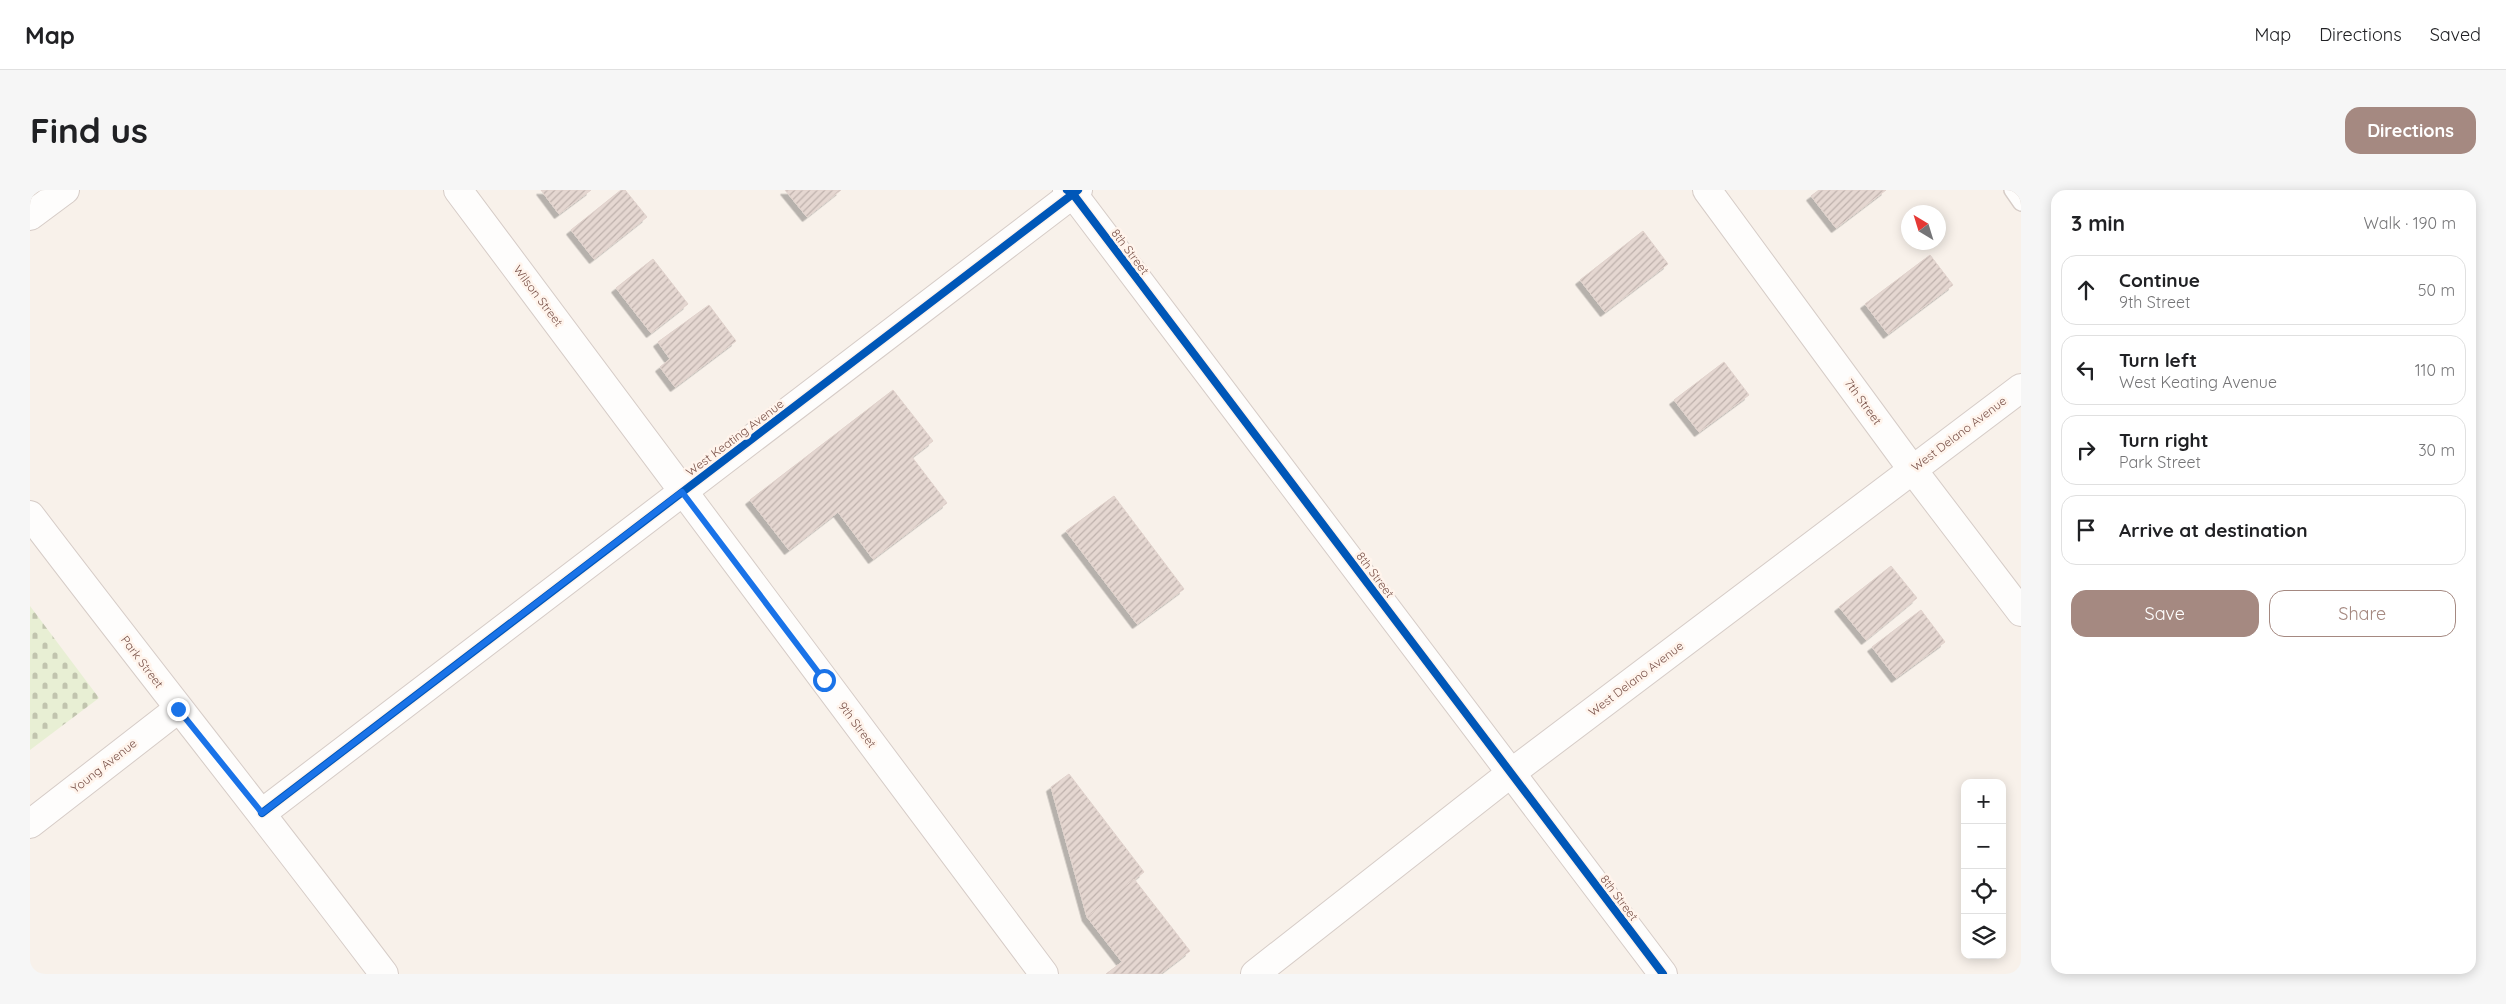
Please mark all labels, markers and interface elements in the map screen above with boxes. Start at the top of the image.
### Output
text: Map [25,20,75,50]
text: Map [2254,23,2291,46]
text: Directions [2319,23,2402,46]
text: Saved [2430,23,2481,46]
button: Directions [2345,107,2476,154]
text: Find us [30,108,148,152]
north arrow [1901,205,1946,250]
text: 3 min [2071,210,2125,236]
text: Walk · 190 m [2364,213,2456,233]
street label: 8th Street [1108,226,1152,278]
street label: Wilson Street [510,262,566,329]
text: Continue [2119,268,2200,292]
icon: ahead [2072,276,2100,304]
text: 50 m [2418,280,2455,300]
text: 9th Street [2119,292,2191,312]
text: Turn left [2119,348,2197,372]
icon: left [2072,356,2100,384]
text: 110 m [2415,360,2455,380]
text: West Keating Avenue [2119,372,2277,392]
street label: 7th Street [1842,376,1885,428]
street label: West Delano Avenue [1908,393,2009,474]
street label: West Keating Avenue [683,396,787,479]
text: Turn right [2119,428,2208,452]
icon: right [2072,436,2100,464]
text: 30 m [2418,440,2455,460]
text: Park Street [2119,452,2201,472]
icon: arrive [2072,516,2100,544]
text: Arrive at destination [2119,518,2308,542]
street label: 8th Street [1353,549,1397,601]
button: Save [2071,590,2259,637]
button: Share [2269,590,2456,637]
street label: Park Street [118,633,167,691]
street label: West Delano Avenue [1585,638,1686,719]
route start [813,669,836,692]
route end [167,698,190,721]
street label: 9th Street [835,699,880,751]
street label: Young Avenue [68,735,140,796]
map controls [1961,779,2006,959]
button: + [1961,779,2006,824]
button: − [1961,824,2006,869]
button: locate [1961,869,2006,914]
street label: 8th Street [1597,872,1641,924]
button: layers [1961,914,2006,959]

